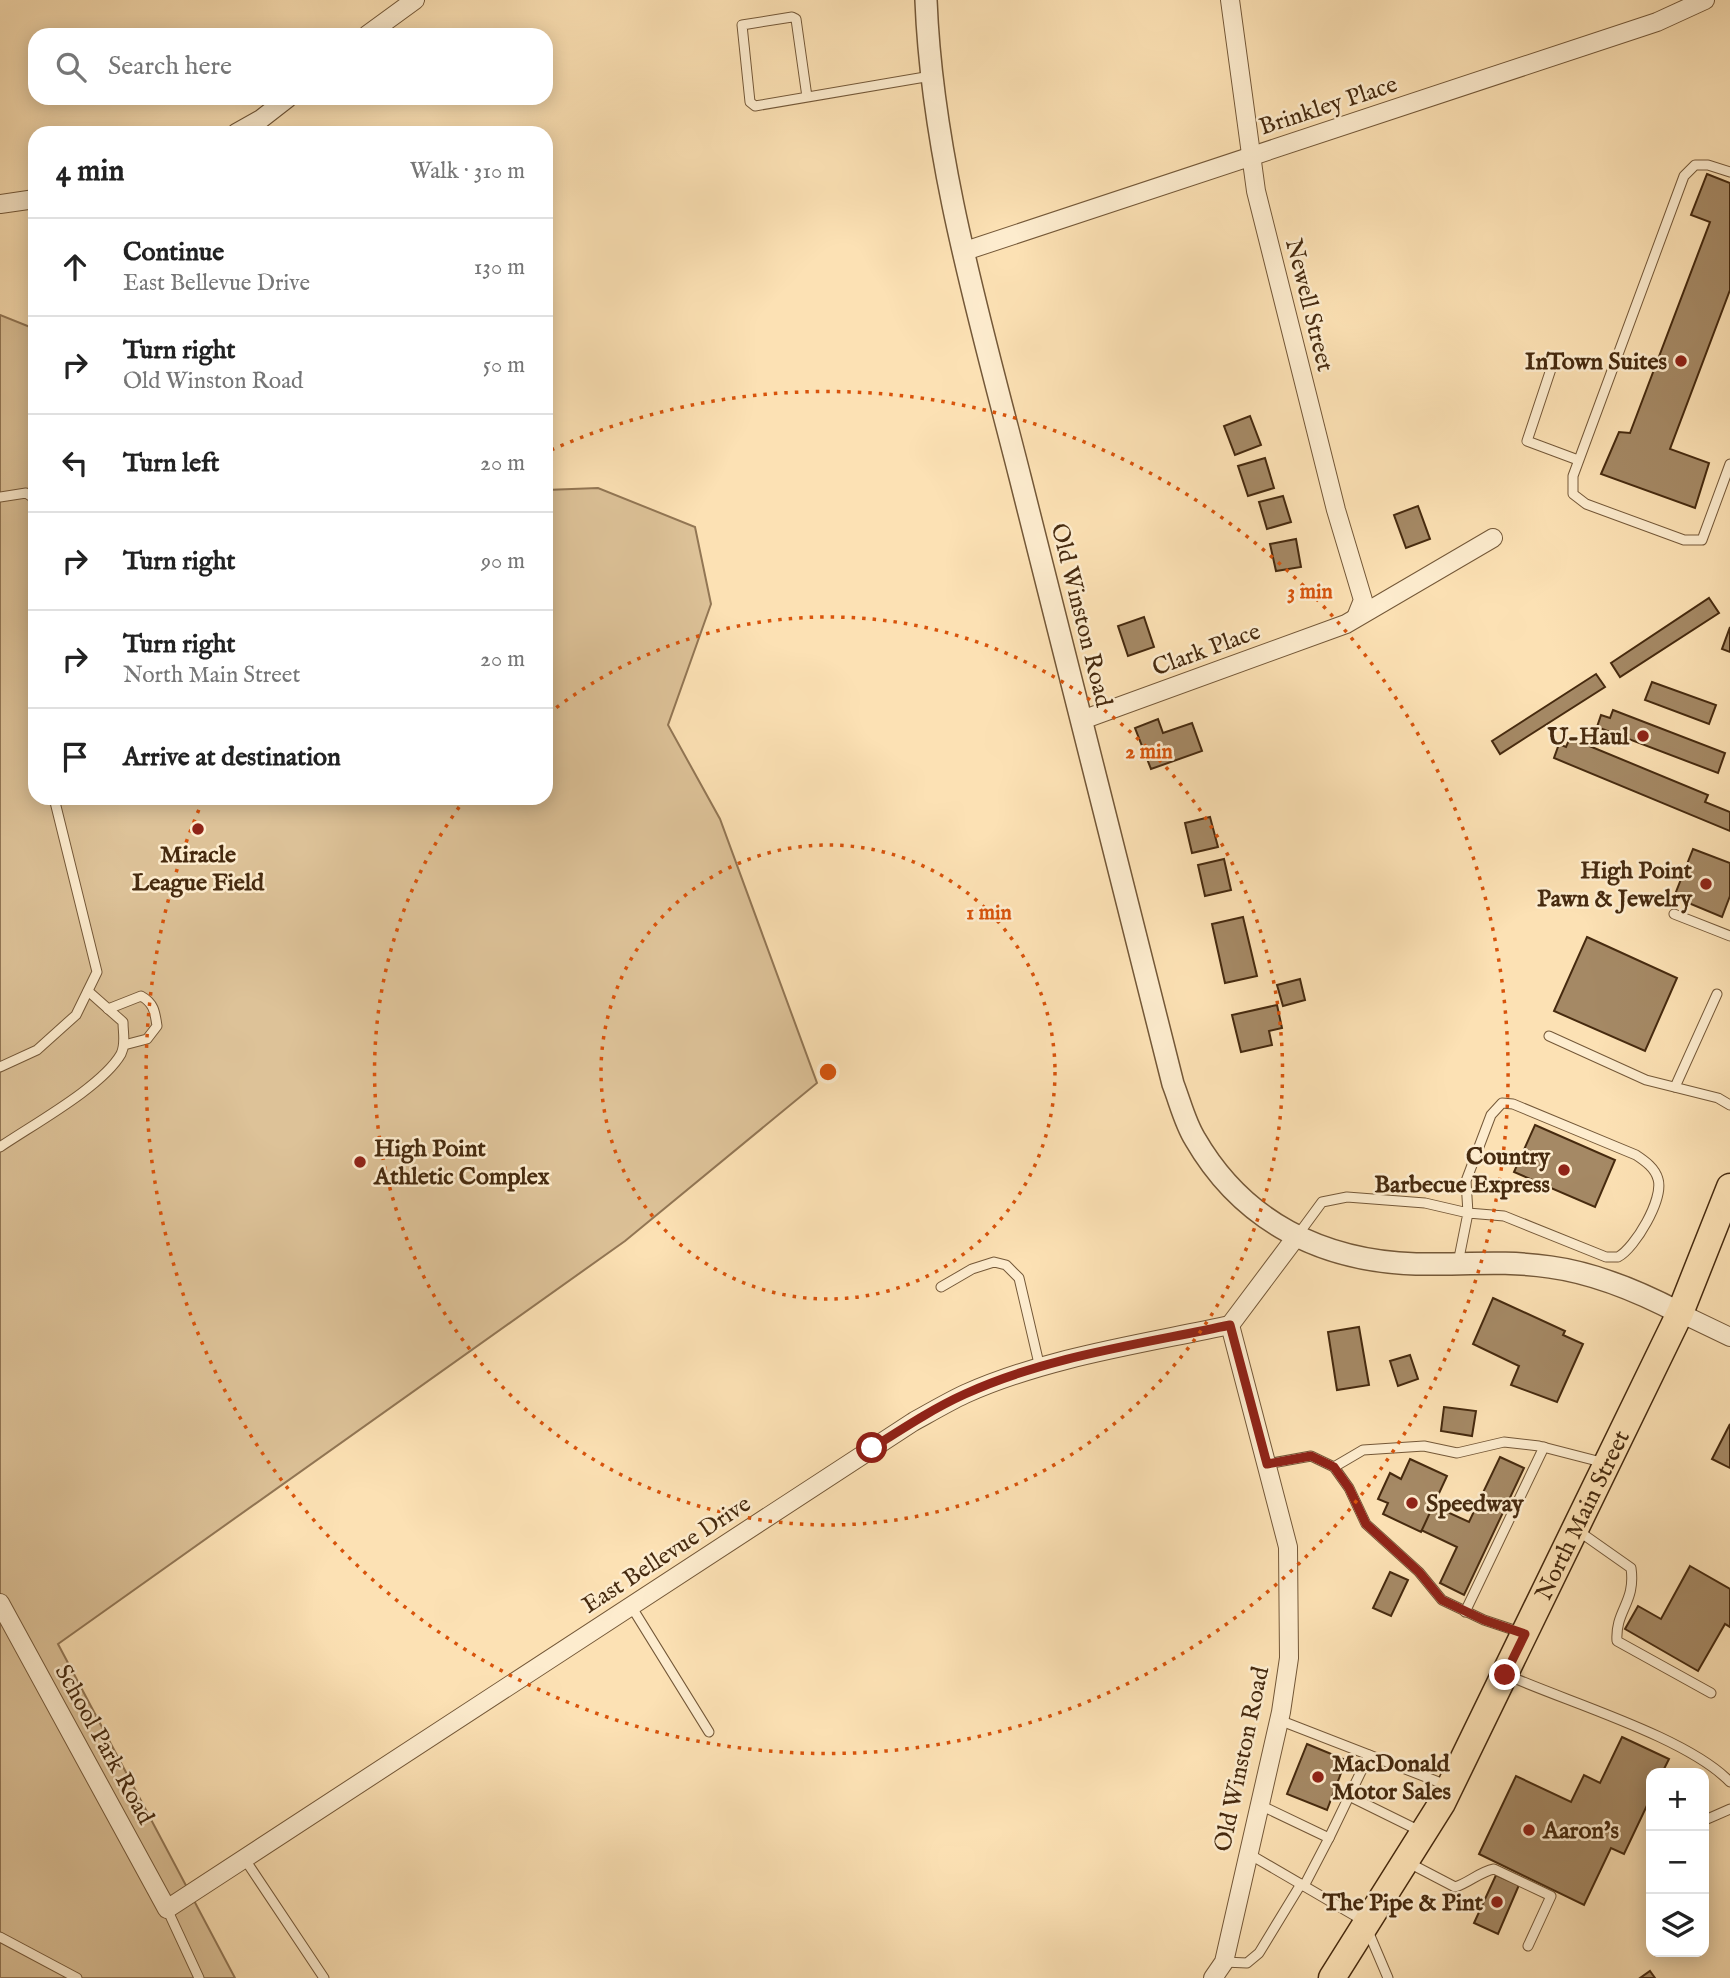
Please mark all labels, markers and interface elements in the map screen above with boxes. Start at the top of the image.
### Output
search box [28,28,553,105]
icon: search [52,48,90,86]
text: Search here [108,50,232,83]
street label: Brinkley Place [1255,70,1401,143]
text: 4 min [56,153,124,191]
text: Walk · 310 m [410,157,525,186]
text: Continue [123,236,224,269]
street label: Newell Street [1277,236,1340,375]
icon: ahead [56,248,94,286]
text: 130 m [474,253,525,282]
text: East Bellevue Drive [123,269,310,298]
text: Turn right [123,334,236,367]
icon: right [56,346,94,384]
place label: InTown Suites [1525,347,1668,378]
text: 50 m [483,351,525,380]
marker: InTown Suites [1673,353,1689,369]
text: Old Winston Road [123,367,303,396]
icon: left [56,444,94,482]
text: Turn left [123,447,220,480]
text: 20 m [480,449,525,478]
street label: Old Winston Road [1043,520,1118,711]
icon: right [56,542,94,580]
text: Turn right [123,545,236,578]
text: 90 m [481,547,525,576]
text: 3 min [1287,579,1333,606]
street label: Clark Place [1148,617,1265,684]
text: Turn right [123,628,236,661]
icon: right [56,640,94,678]
text: 20 m [480,645,525,674]
text: North Main Street [123,661,300,690]
place label: U-Haul [1547,722,1629,753]
marker: U-Haul [1635,728,1651,744]
icon: arrive [56,738,94,776]
text: 2 min [1125,739,1173,766]
text: Arrive at destination [123,741,341,774]
marker: Miracle League Field [190,821,206,837]
place label: Miracle League Field [132,840,265,899]
place label: High Point Pawn & Jewelry [1537,856,1693,915]
marker: High Point Pawn & Jewelry [1698,876,1714,892]
text: 1 min [966,900,1012,927]
centre of rings [816,1060,840,1084]
place label: High Point Athletic Complex [373,1134,550,1193]
place label: Country Barbecue Express [1374,1142,1551,1201]
marker: High Point Athletic Complex [352,1154,368,1170]
marker: Country Barbecue Express [1556,1162,1572,1178]
street label: North Main Street [1529,1426,1638,1606]
route start [856,1432,887,1463]
street label: East Bellevue Drive [577,1489,757,1621]
place label: Speedway [1426,1489,1525,1520]
marker: Speedway [1404,1495,1420,1511]
street label: School Park Road [47,1659,160,1830]
route end [1489,1659,1520,1690]
street label: Old Winston Road [1208,1664,1277,1855]
place label: MacDonald Motor Sales [1332,1749,1451,1808]
map controls [1646,1768,1709,1957]
button: + [1646,1768,1709,1831]
marker: MacDonald Motor Sales [1310,1769,1326,1785]
place label: Aaron's [1542,1816,1619,1847]
marker: Aaron's [1521,1822,1537,1838]
button: − [1646,1831,1709,1894]
place label: The Pipe & Pint [1321,1888,1484,1919]
marker: The Pipe & Pint [1489,1894,1505,1910]
button: layers [1646,1894,1709,1957]

